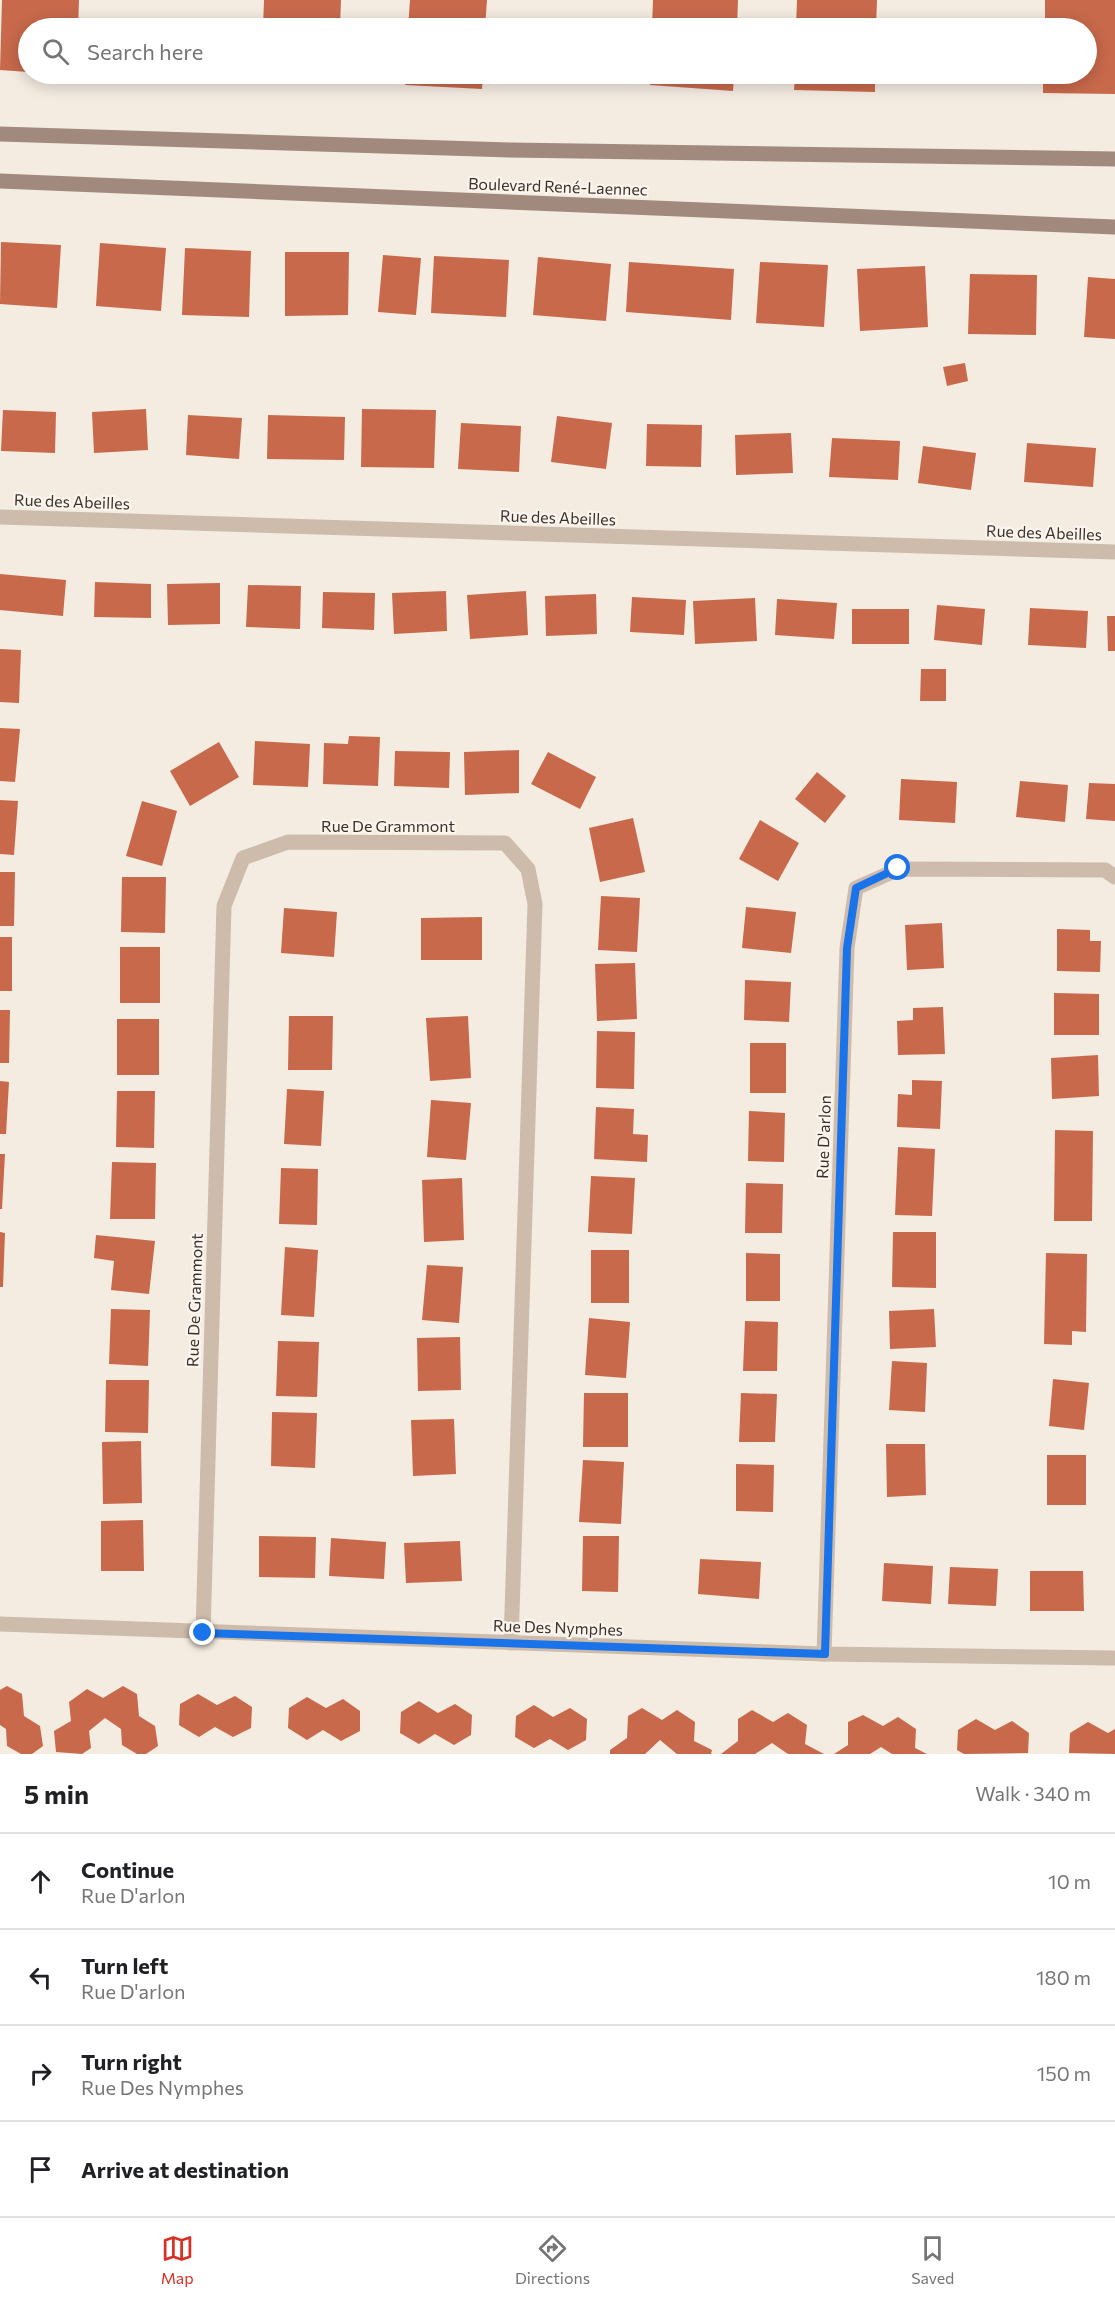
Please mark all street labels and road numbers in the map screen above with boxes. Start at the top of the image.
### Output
street label: Boulevard René-Laennec [468,173,648,199]
street label: Rue des Abeilles [14,489,130,513]
street label: Rue des Abeilles [500,505,616,529]
street label: Rue des Abeilles [986,520,1102,544]
street label: Rue De Grammont [321,816,455,835]
street label: Rue D'arlon [812,1095,834,1179]
street label: Rue De Grammont [182,1232,206,1367]
street label: Rue Des Nymphes [493,1615,623,1639]

